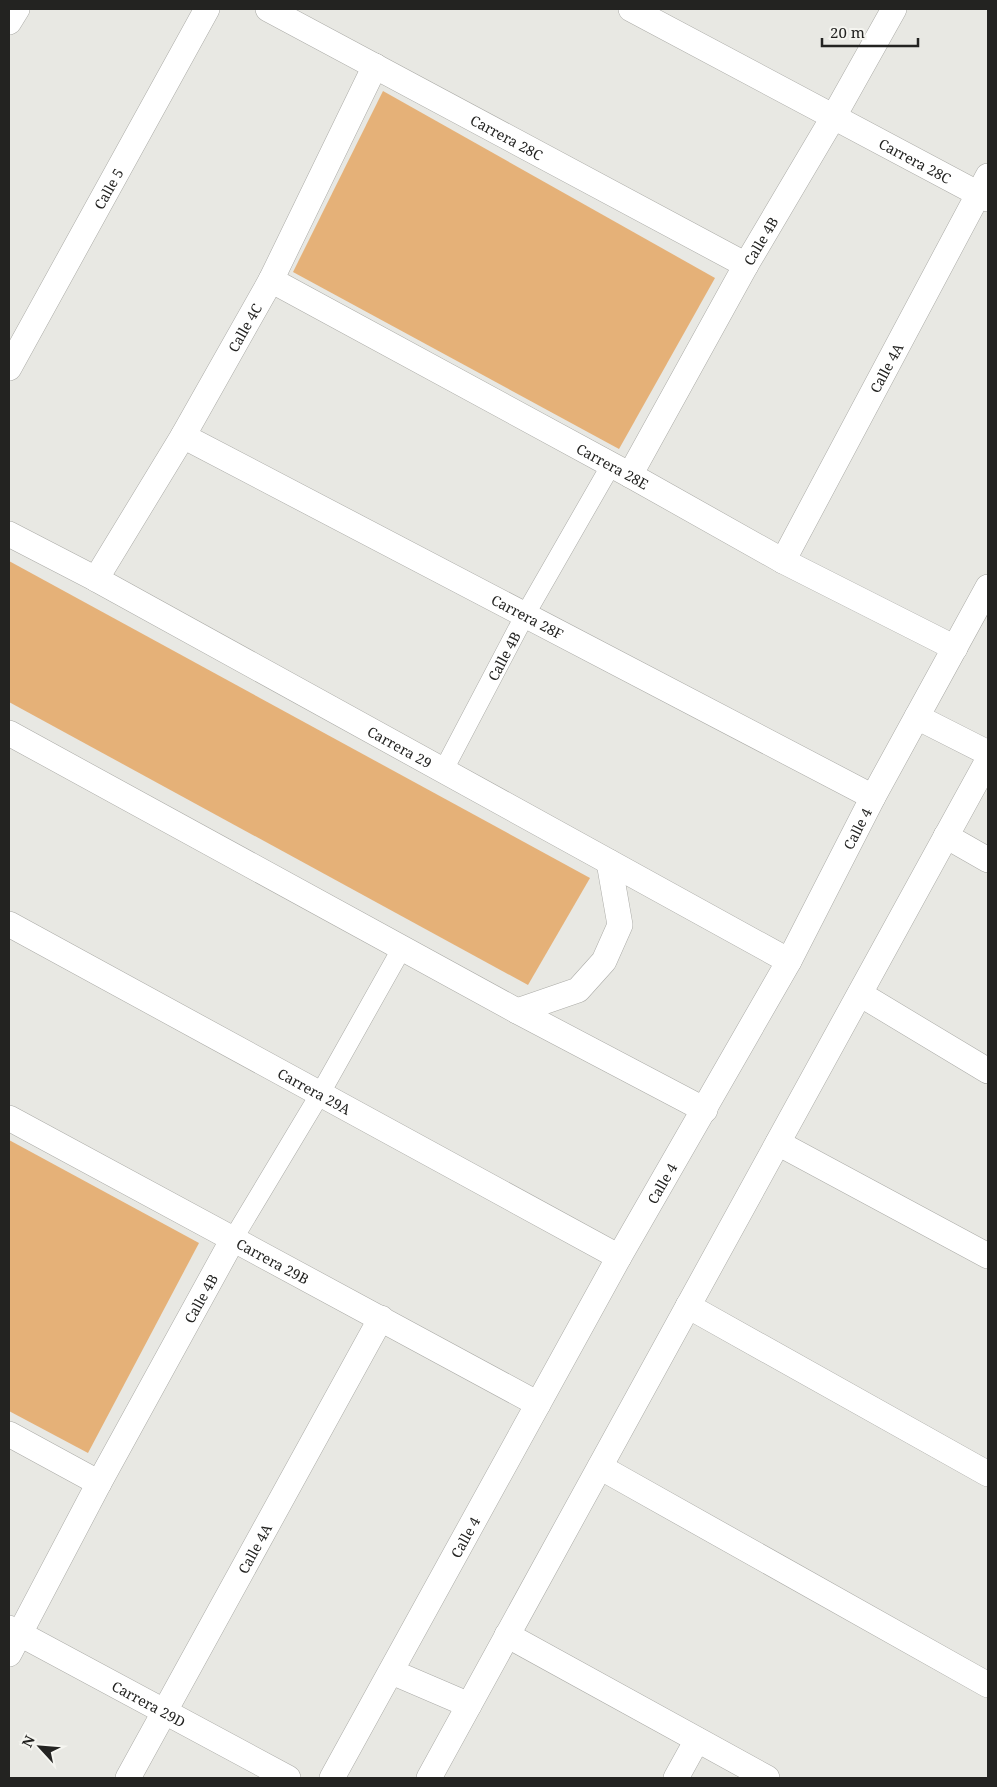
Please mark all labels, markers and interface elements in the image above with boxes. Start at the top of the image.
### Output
scale bar [822,15,918,47]
text: 20 m [830,22,865,42]
street label: Carrera 28C [467,110,547,164]
street label: Carrera 28C [876,133,955,187]
street label: Calle 5 [89,165,127,212]
street label: Calle 4B [739,213,782,269]
street label: Calle 4C [223,299,266,355]
street label: Calle 4A [865,339,907,396]
street label: Carrera 28E [573,438,652,493]
street label: Carrera 28F [488,590,567,643]
street label: Calle 4B [483,628,524,684]
street label: Carrera 29 [364,721,435,772]
street label: Calle 4 [838,804,875,853]
street label: Carrera 29A [275,1063,354,1118]
street label: Calle 4 [642,1159,681,1207]
street label: Carrera 29B [233,1233,313,1288]
street label: Calle 4B [179,1270,222,1326]
street label: Calle 4 [446,1513,484,1561]
street label: Calle 4A [233,1520,276,1577]
street label: Carrera 29D [109,1676,189,1731]
north arrow [15,1722,65,1772]
text: N [17,1732,39,1750]

